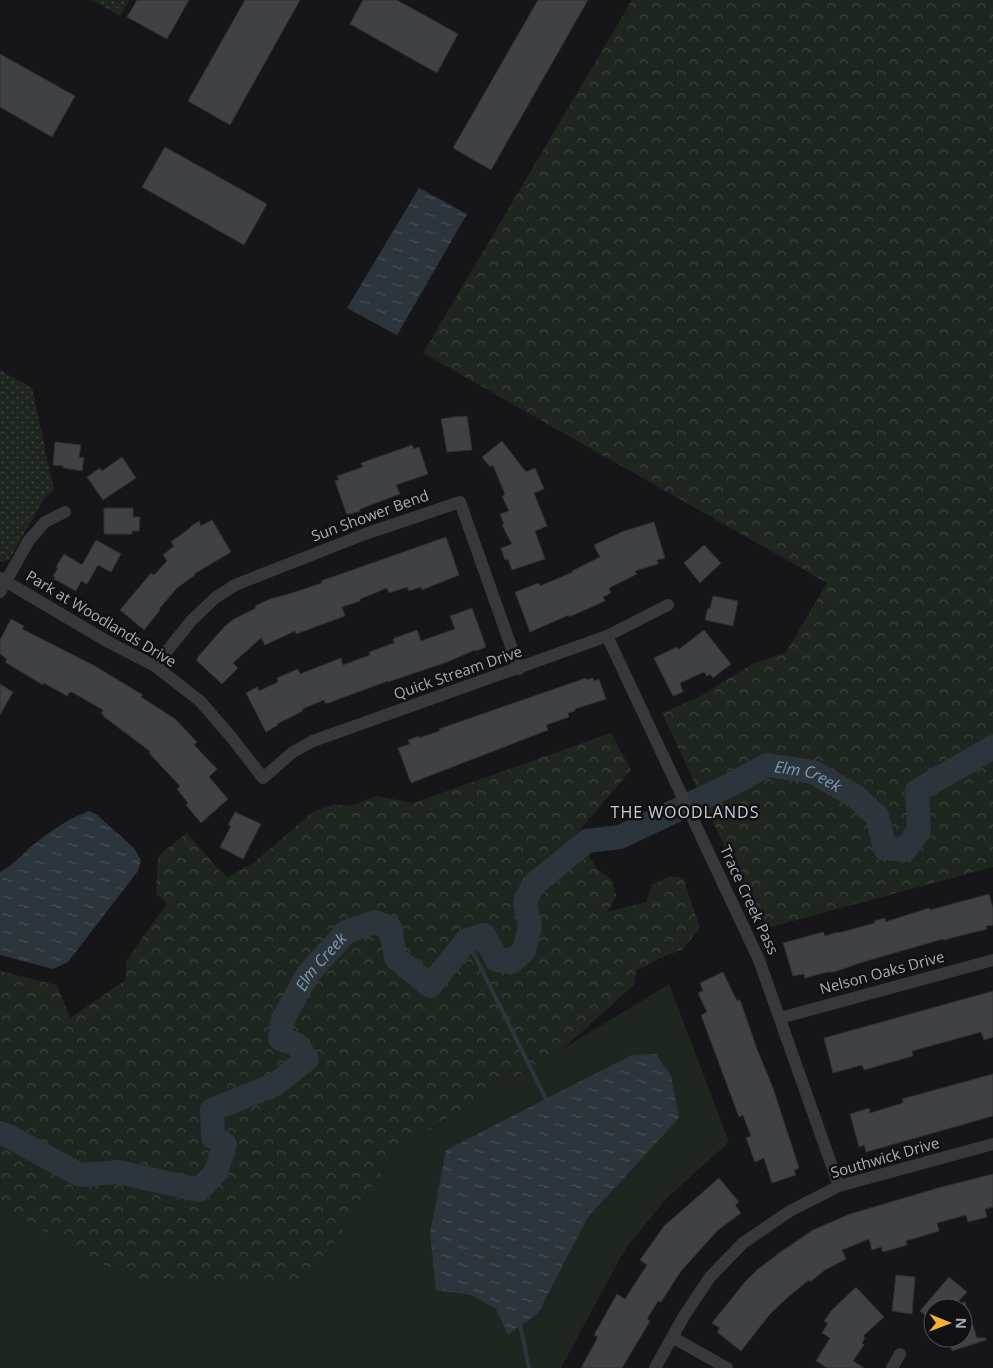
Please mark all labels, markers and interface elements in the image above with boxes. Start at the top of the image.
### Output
street label: Sun Shower Bend [308,485,431,546]
street label: Park at Woodlands Drive [23,565,180,671]
street label: Quick Stream Drive [391,641,525,703]
water label: Elm Creek [773,755,846,798]
district label: THE WOODLANDS [611,801,759,823]
street label: Trace Creek Pass [716,842,784,957]
water label: Elm Creek [290,927,352,995]
street label: Nelson Oaks Drive [817,946,946,998]
street label: Southwick Drive [828,1132,941,1182]
north arrow [923,1298,973,1348]
text: N [952,1317,971,1329]

